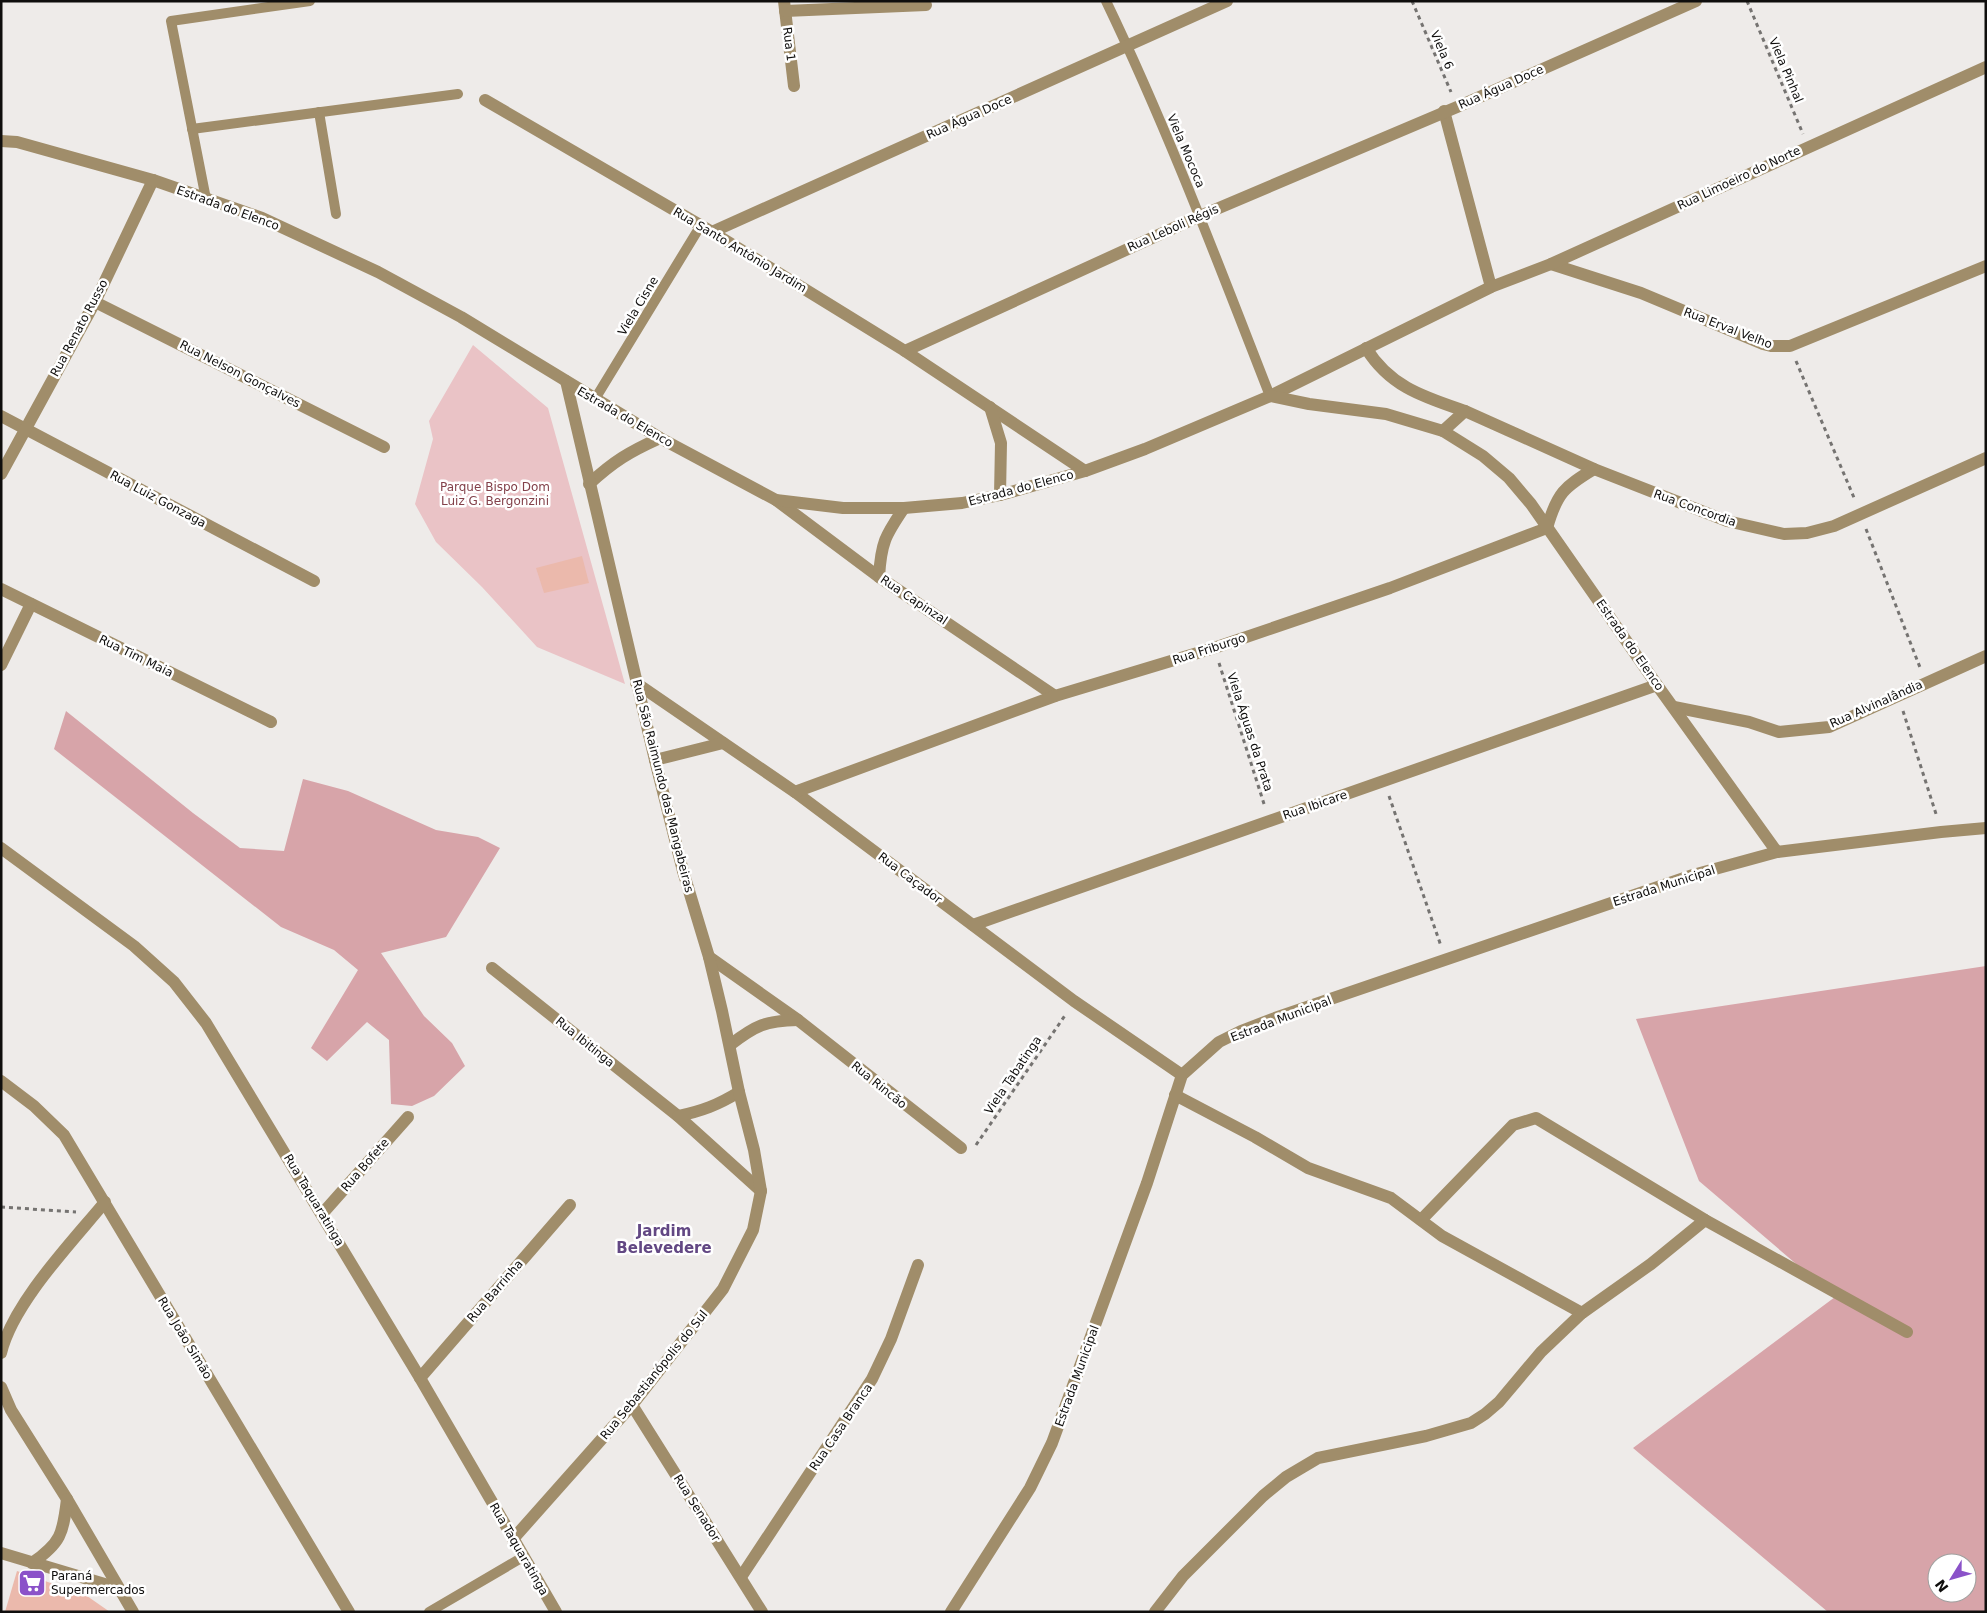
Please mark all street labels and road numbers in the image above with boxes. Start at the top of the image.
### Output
street label: Rua 1 [780,26,798,62]
street label: Viela 6 [1428,28,1456,72]
street label: Viela Pinhal [1766,35,1806,105]
street label: Rua Água Doce [1456,61,1546,112]
street label: Rua Água Doce [924,91,1014,142]
street label: Viela Mococa [1164,112,1208,190]
street label: Rua Limoeiro do Norte [1675,143,1803,213]
street label: Estrada do Elenco [175,183,281,233]
street label: Rua Leboli Régis [1125,202,1221,254]
street label: Rua Santo Antônio Jardim [671,205,809,295]
street label: Viela Cisne [615,274,661,338]
street label: Rua Renato Russo [48,277,110,379]
street label: Rua Erval Velho [1682,305,1774,351]
street label: Rua Nelson Gonçalves [177,337,303,411]
street label: Estrada do Elenco [575,384,675,450]
street label: Estrada do Elenco [967,467,1075,509]
street label: Rua Luiz Gonzaga [107,468,209,530]
street label: Rua Concordia [1652,487,1738,529]
street label: Rua Capinzal [878,572,950,628]
street label: Estrada do Elenco [1593,597,1667,693]
street label: Rua Friburgo [1171,631,1247,667]
street label: Rua Tim Maia [97,632,175,680]
street label: Viela Águas da Prata [1224,670,1277,793]
street label: Rua Alvinalândia [1827,677,1925,731]
street label: Rua São Raimundo das Mangabeiras [630,678,696,894]
street label: Rua Ibicare [1281,787,1349,823]
street label: Rua Caçador [875,849,945,907]
street label: Estrada Municipal [1611,863,1717,909]
street label: Estrada Municipal [1229,993,1333,1045]
street label: Rua Ibitinga [553,1014,617,1070]
street label: Viela Tabatinga [982,1033,1044,1117]
street label: Rua Rincão [848,1058,910,1112]
street label: Rua Bofete [338,1136,392,1194]
street label: Rua Taquaratinga [281,1152,347,1248]
street label: Rua Barrinha [464,1257,526,1325]
street label: Rua João Simão [155,1294,215,1382]
street label: Rua Sebastianópolis do Sul [598,1308,710,1442]
street label: Estrada Municipal [1052,1323,1102,1429]
street label: Rua Casa Branca [807,1381,875,1473]
street label: Rua Senador [671,1472,723,1544]
street label: Rua Taquaratinga [487,1500,551,1598]

